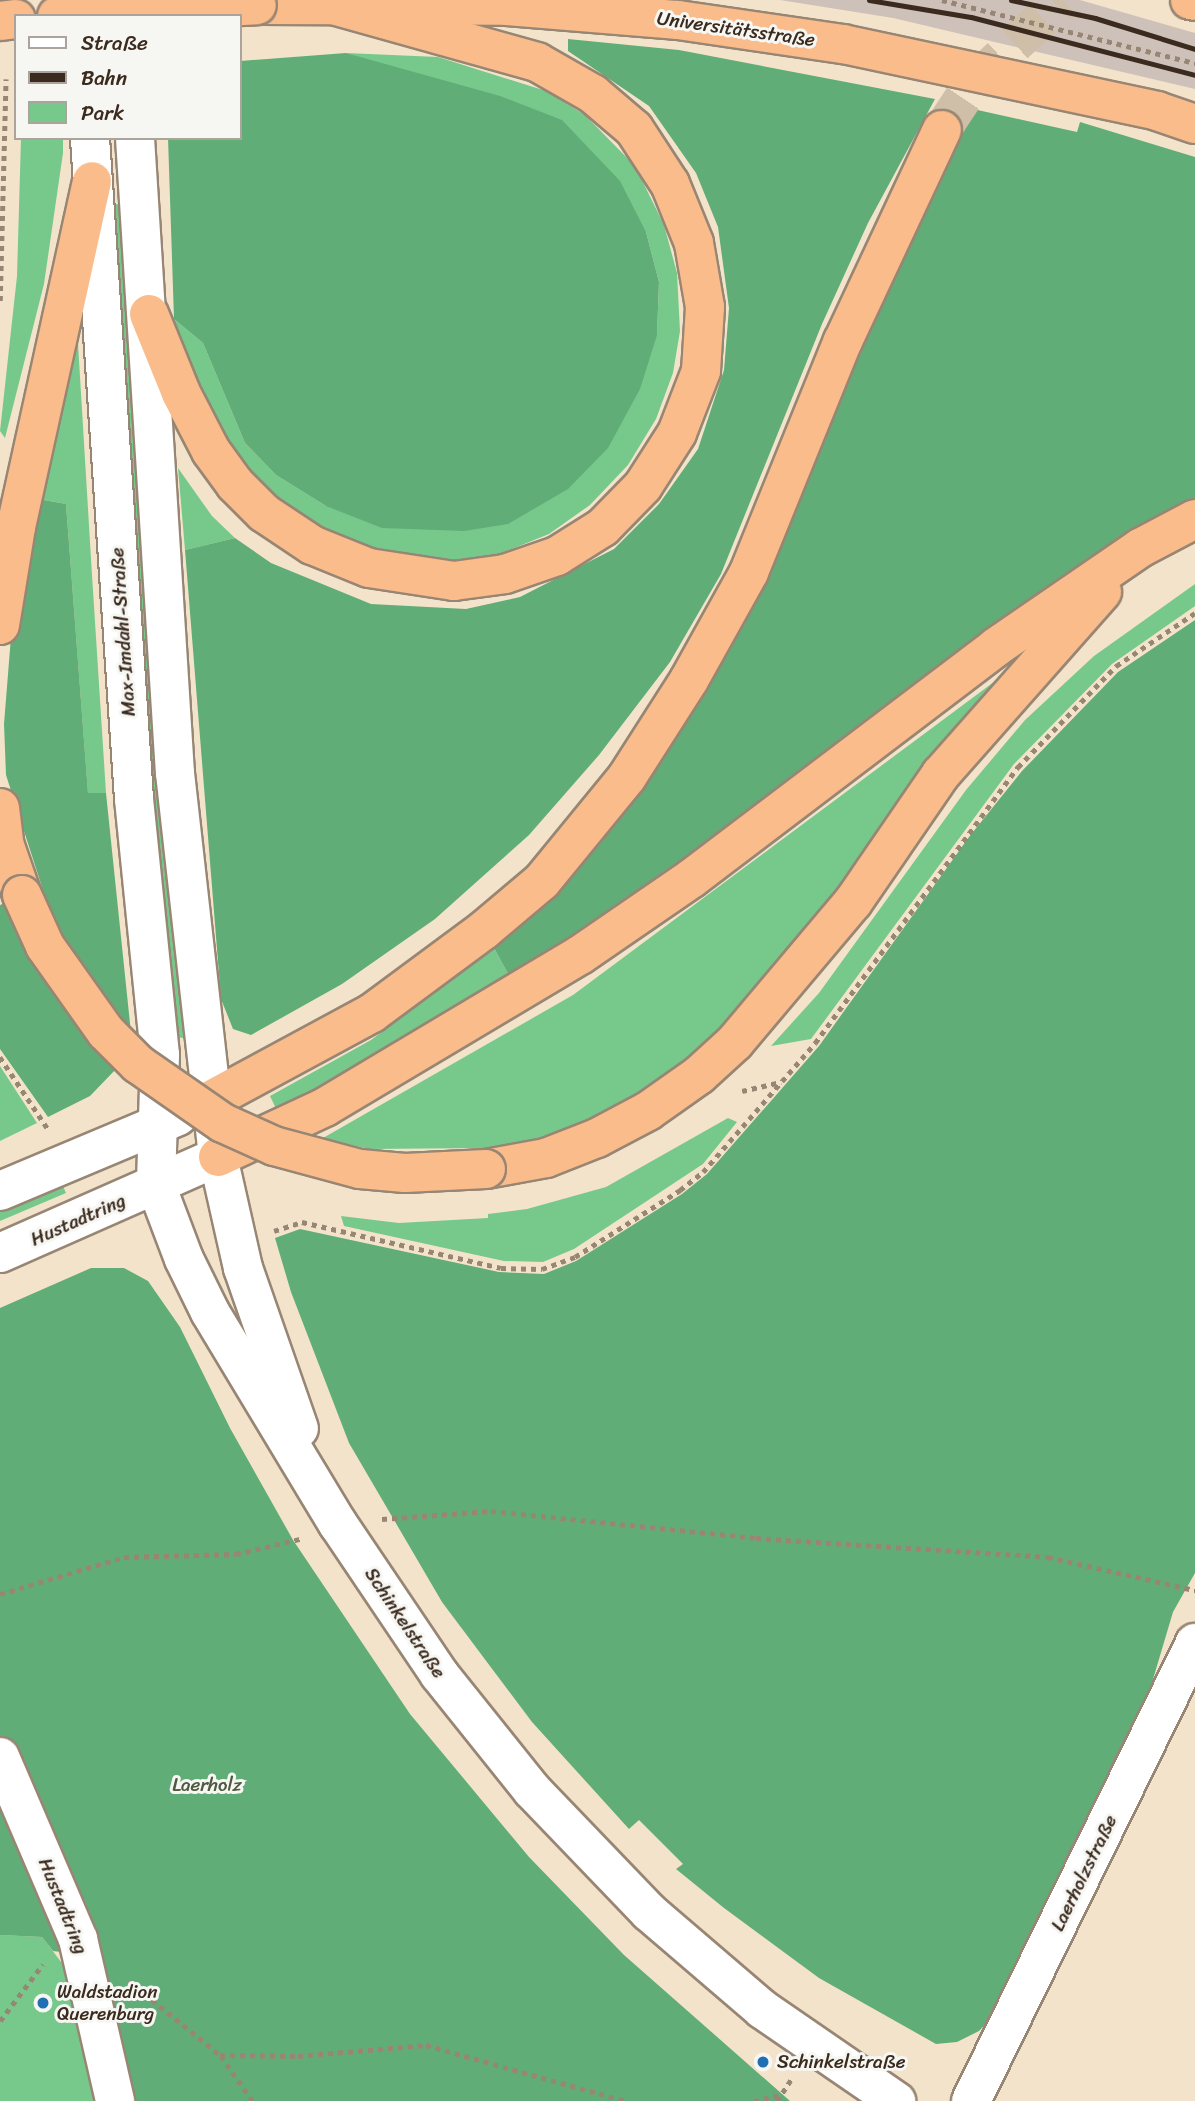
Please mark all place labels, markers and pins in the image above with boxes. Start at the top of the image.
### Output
place label: Waldstadion Querenburg [57,1981,157,2025]
marker: Waldstadion Querenburg [35,1995,51,2011]
place label: Schinkelstraße [777,2051,905,2073]
marker: Schinkelstraße [755,2054,771,2070]

